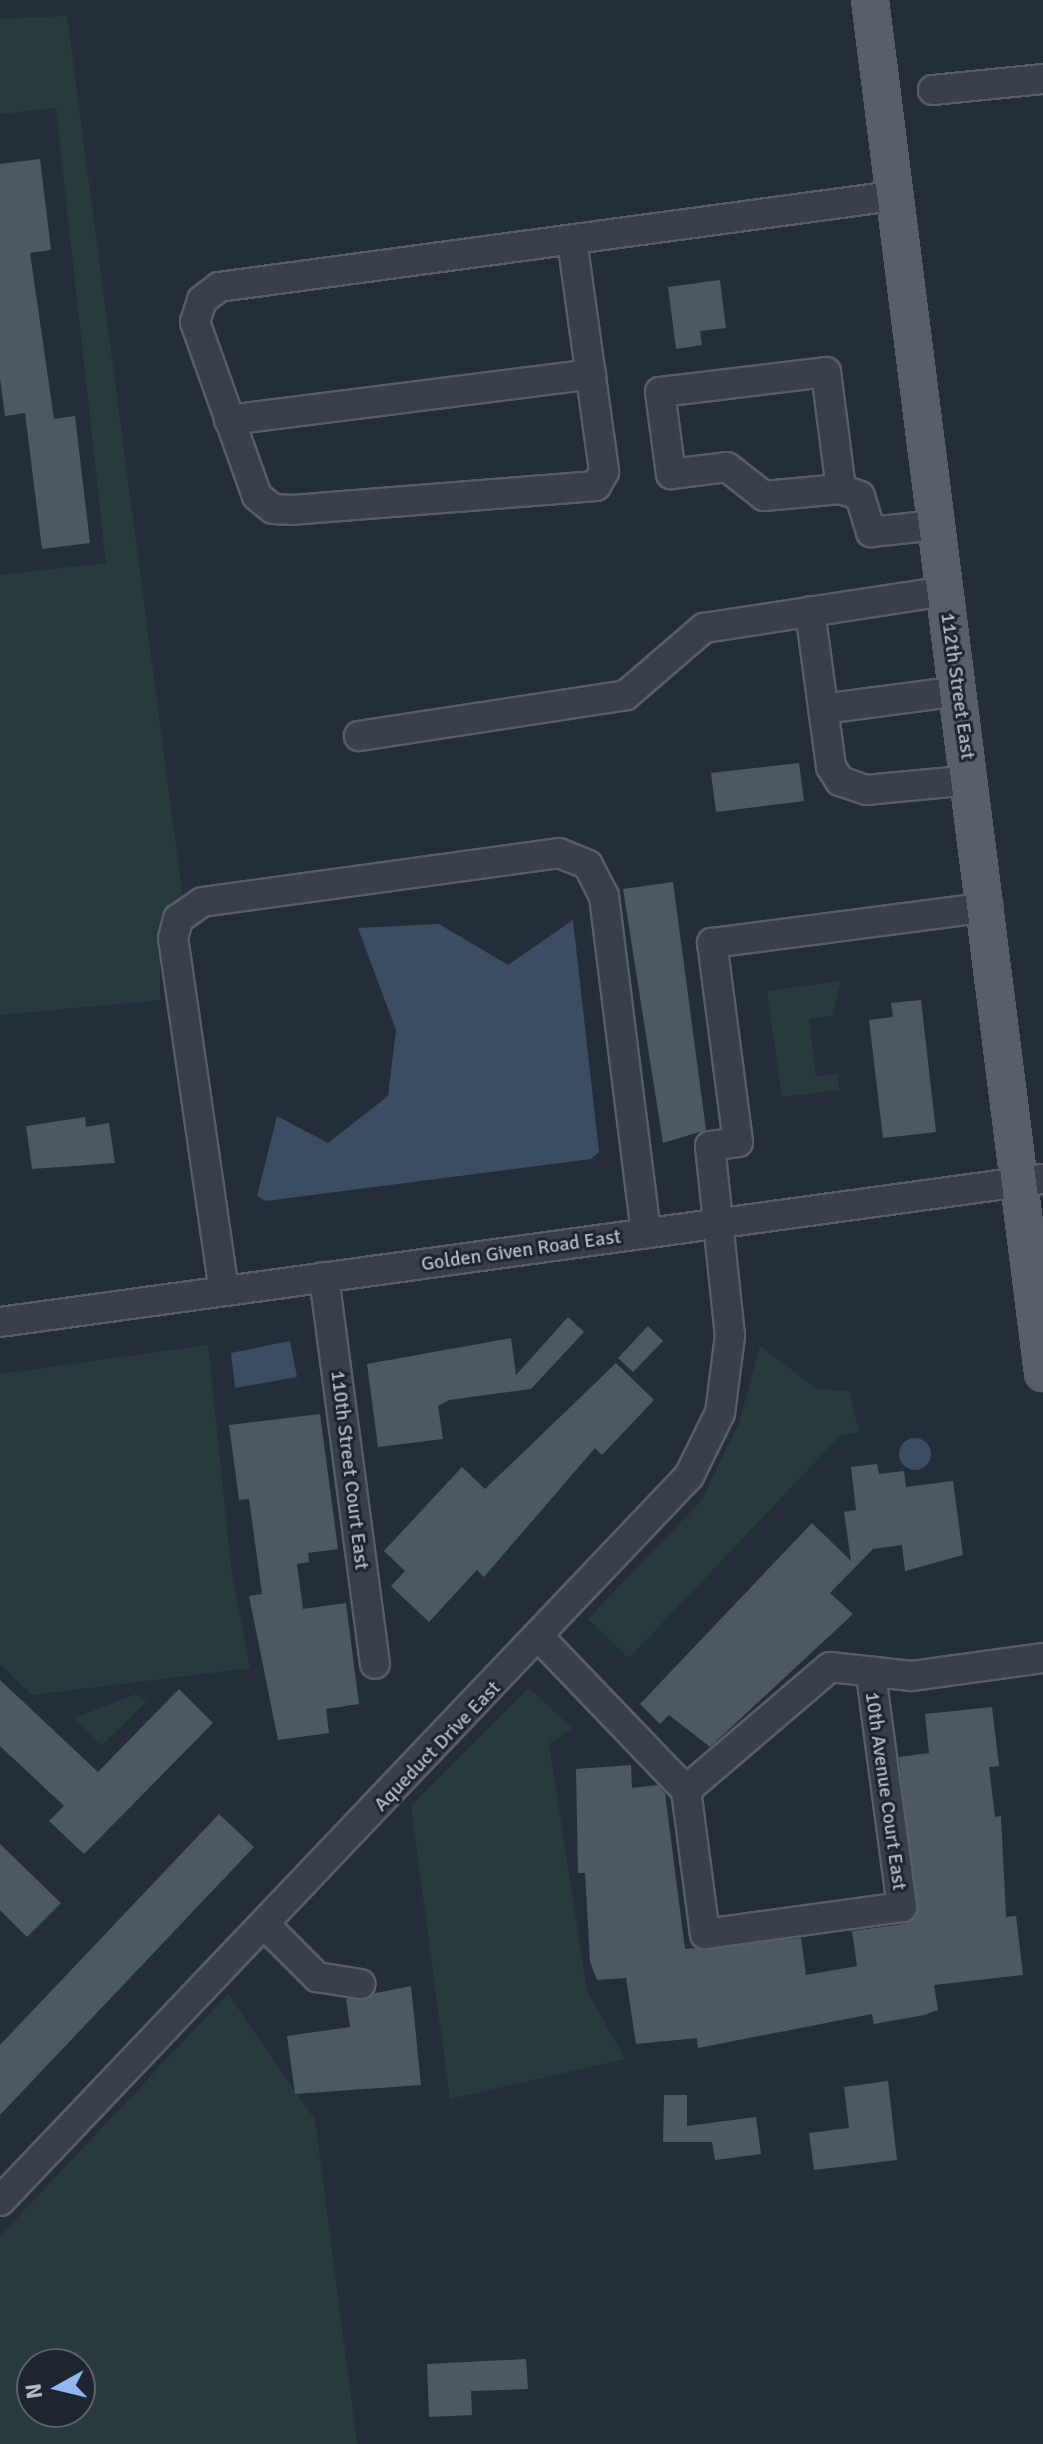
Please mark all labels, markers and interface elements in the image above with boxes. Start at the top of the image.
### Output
street label: 112th Street East [936,611,980,761]
street label: Golden Given Road East [420,1224,622,1276]
street label: 110th Street Court East [326,1369,374,1571]
street label: Aqueduct Drive East [369,1676,505,1816]
street label: 10th Avenue Court East [860,1690,912,1892]
north arrow [16,2348,96,2428]
text: N [19,2382,48,2401]

